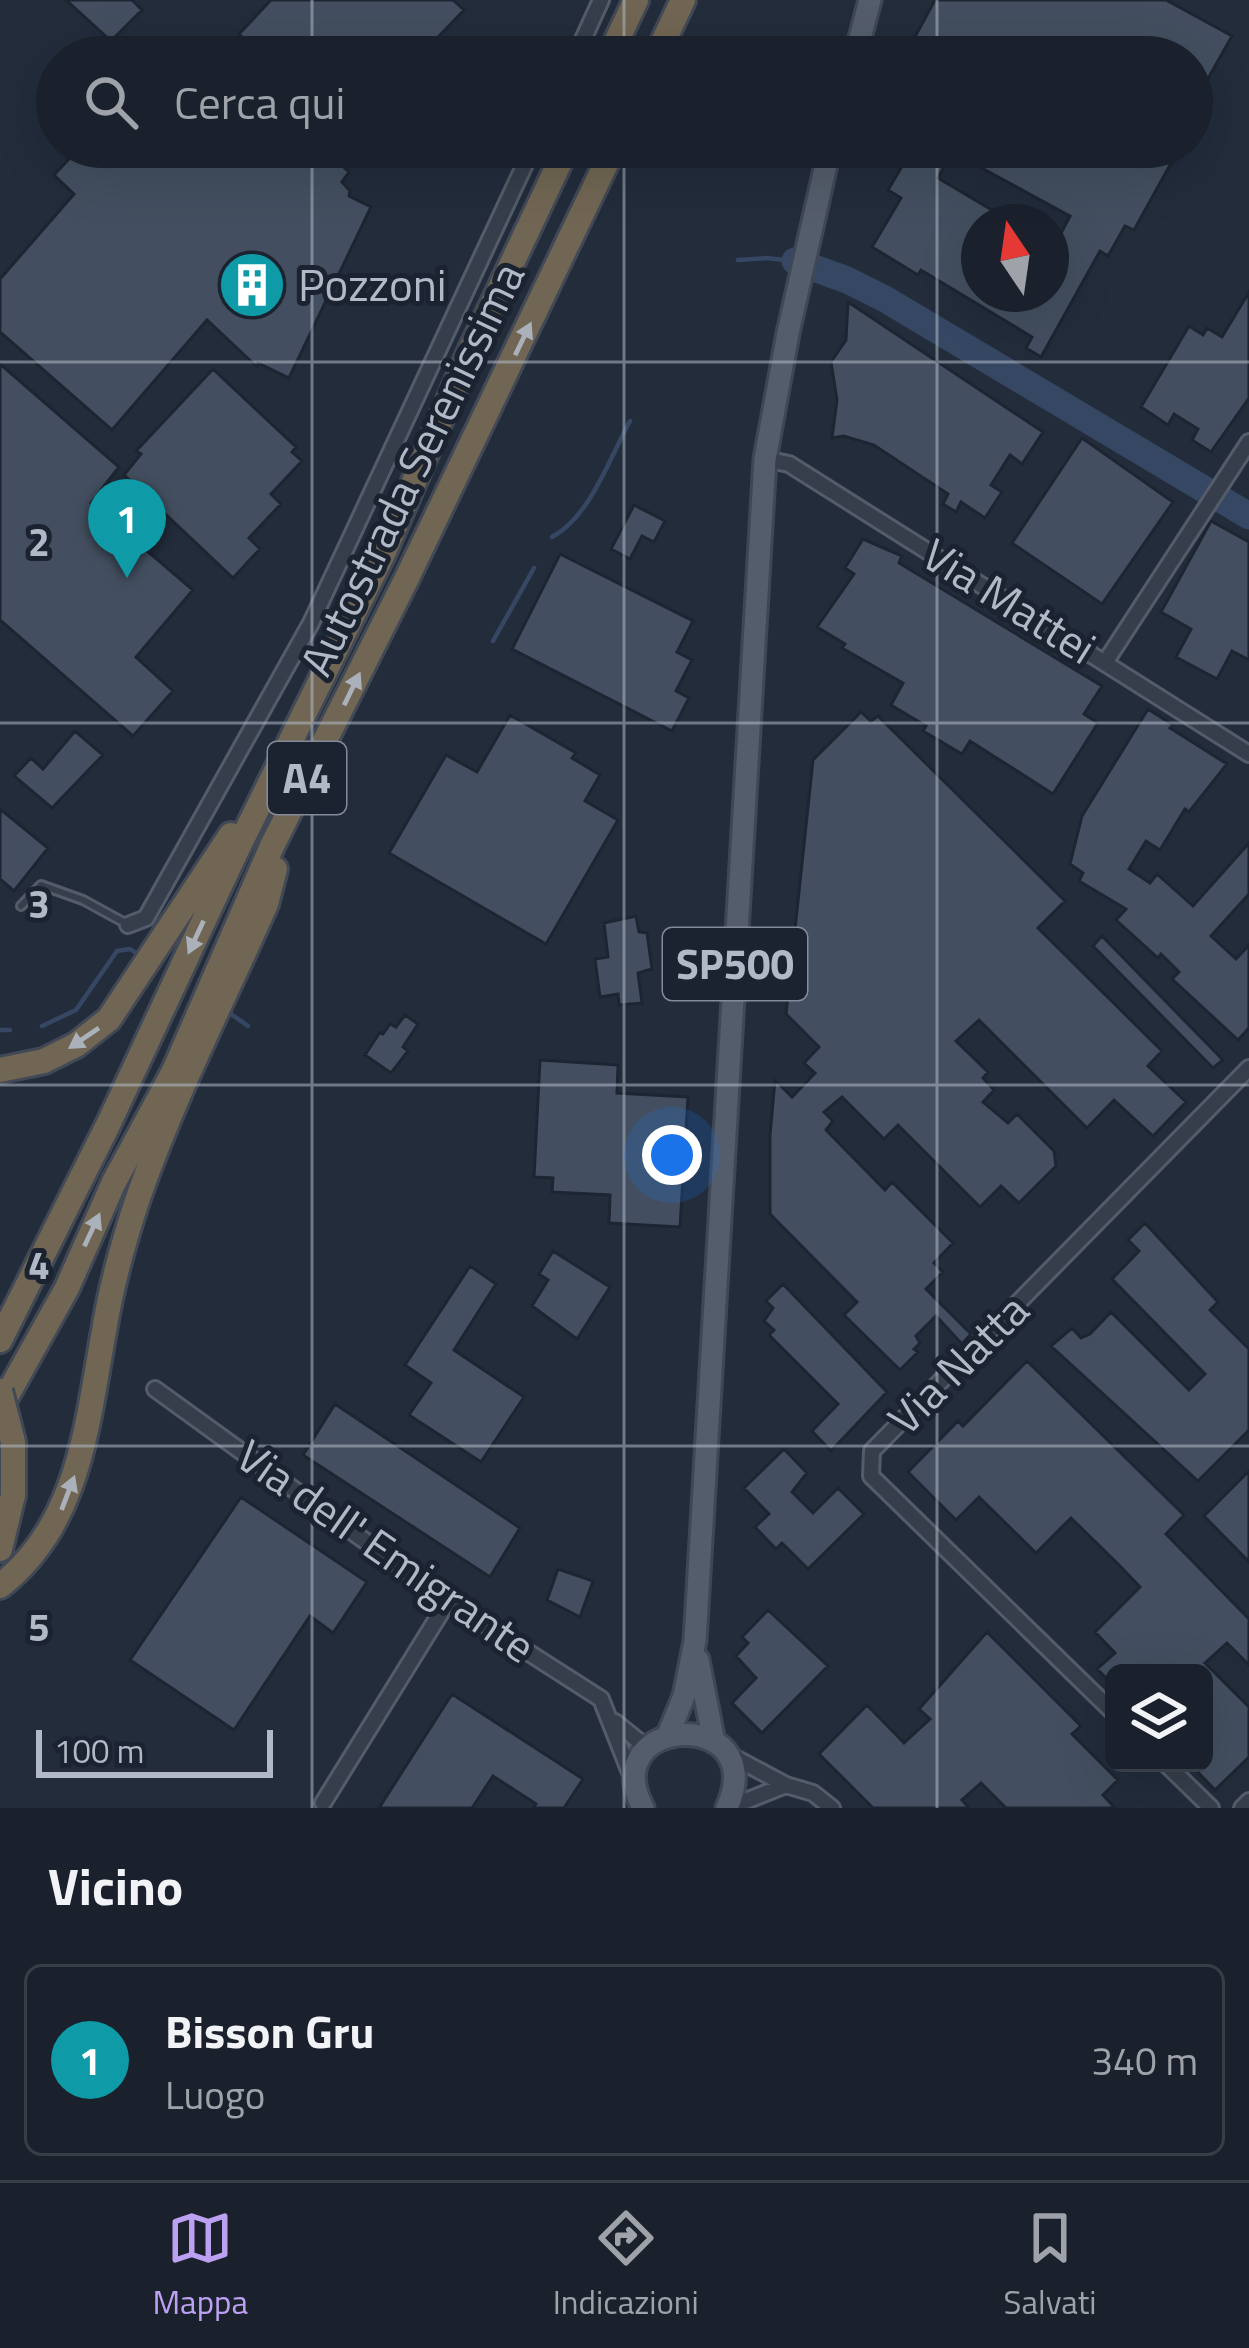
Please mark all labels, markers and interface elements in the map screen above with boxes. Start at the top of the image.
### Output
search box [36,36,1213,168]
text: Cerca qui [174,68,345,136]
icon: search [78,69,144,135]
north arrow [961,204,1069,312]
building icon: Pozzoni [217,250,287,320]
street label: Autostrada Serenissima [281,250,541,687]
place label: Pozzoni [298,250,447,318]
one-way arrow [513,321,533,356]
pin: 1 [88,479,166,578]
text: 2 [28,512,50,571]
street label: Via Mattei [910,520,1109,680]
one-way arrow [341,672,361,707]
road number: A4 [268,742,346,814]
text: 3 [28,874,50,933]
one-way arrow [186,920,206,955]
road number: SP500 [663,928,807,1000]
one-way arrow [68,1026,100,1049]
your location [642,1125,702,1185]
one-way arrow [82,1212,102,1247]
text: 4 [28,1235,50,1294]
street label: Via Natta [871,1277,1043,1449]
street label: Via dell' Emigrante [223,1422,550,1679]
one-way arrow [59,1475,78,1511]
text: 5 [28,1597,50,1656]
map controls [1105,1664,1213,1772]
button: layers [1105,1664,1213,1772]
scale bar [36,1724,273,1777]
text: 100 m [54,1726,144,1776]
text: Vicino [48,1847,183,1925]
text: Bisson Gru [165,1997,374,2065]
text: 1 [79,2031,101,2090]
text: 340 m [1091,2031,1198,2090]
text: Luogo [165,2065,265,2124]
tab: Mappa [152,2205,248,2327]
tab: Indicazioni [553,2205,699,2327]
tab: Salvati [1004,2205,1097,2327]

